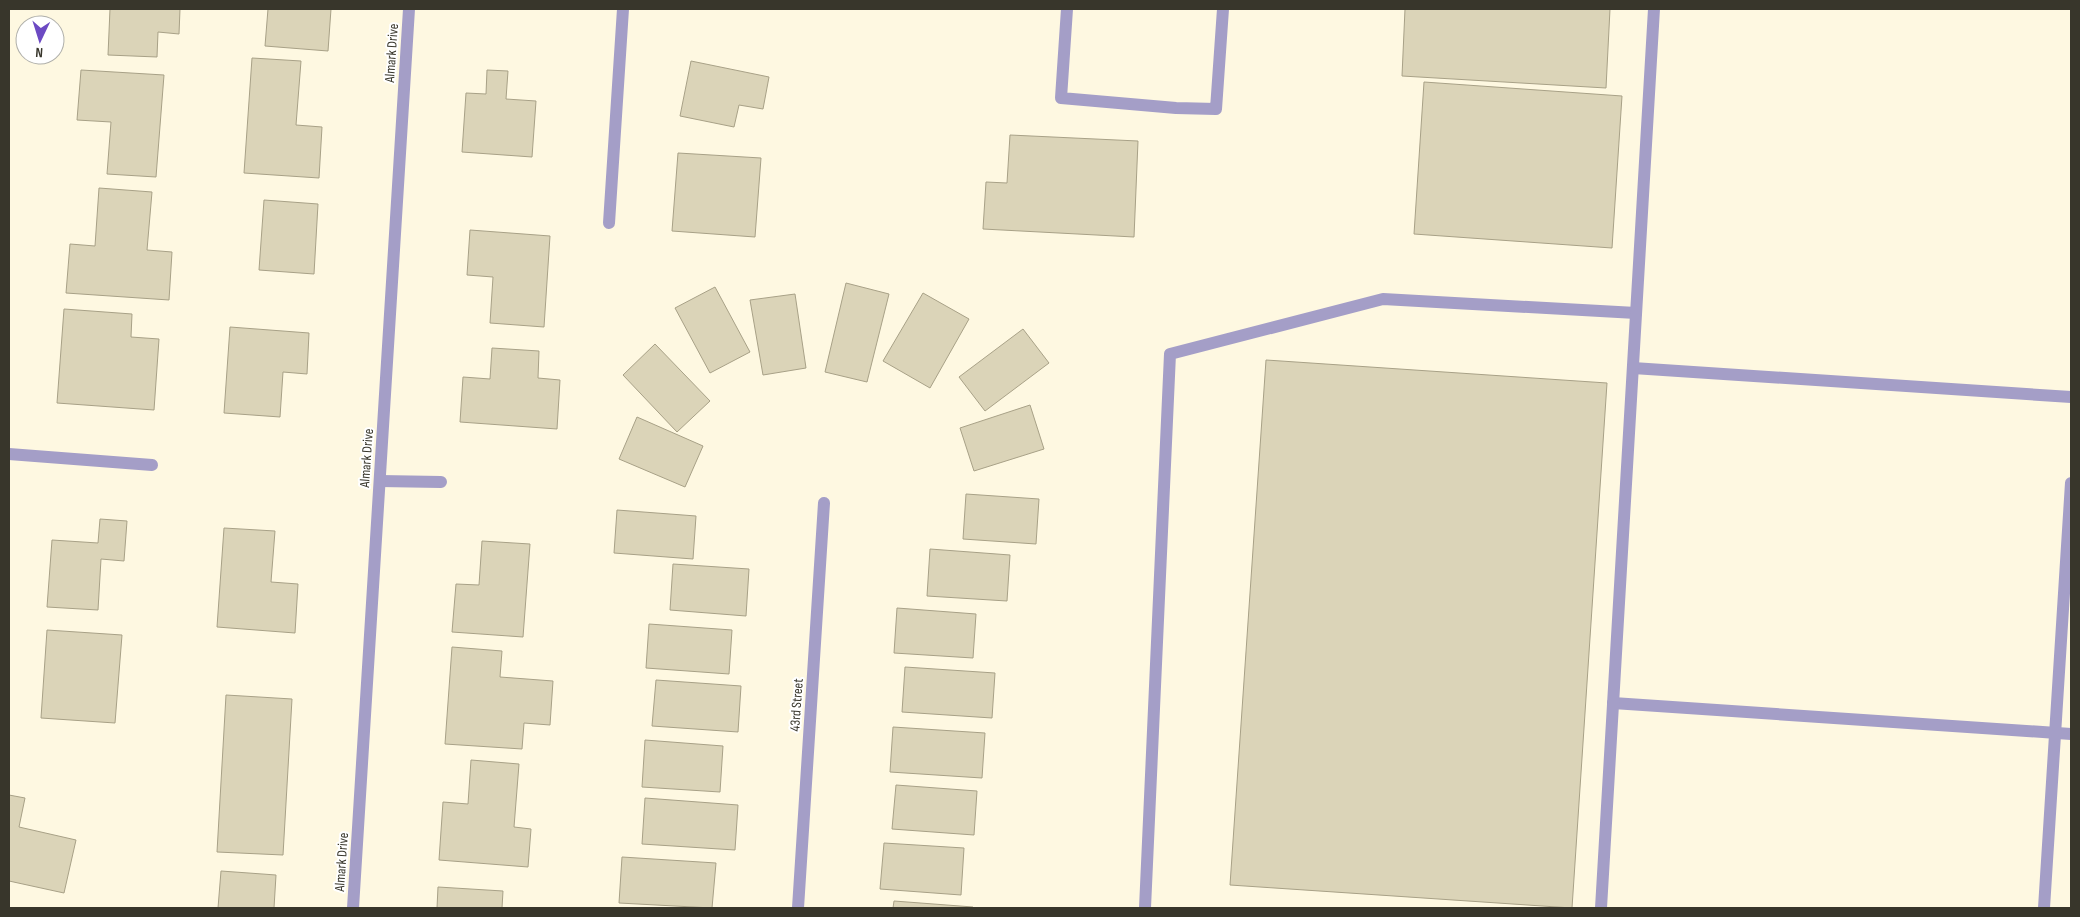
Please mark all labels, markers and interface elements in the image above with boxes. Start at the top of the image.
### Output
north arrow [15,15,65,65]
street label: Almark Drive [381,23,402,84]
text: N [35,44,43,61]
street label: Almark Drive [356,428,377,489]
street label: 43rd Street [786,678,807,732]
street label: Almark Drive [331,832,352,893]

